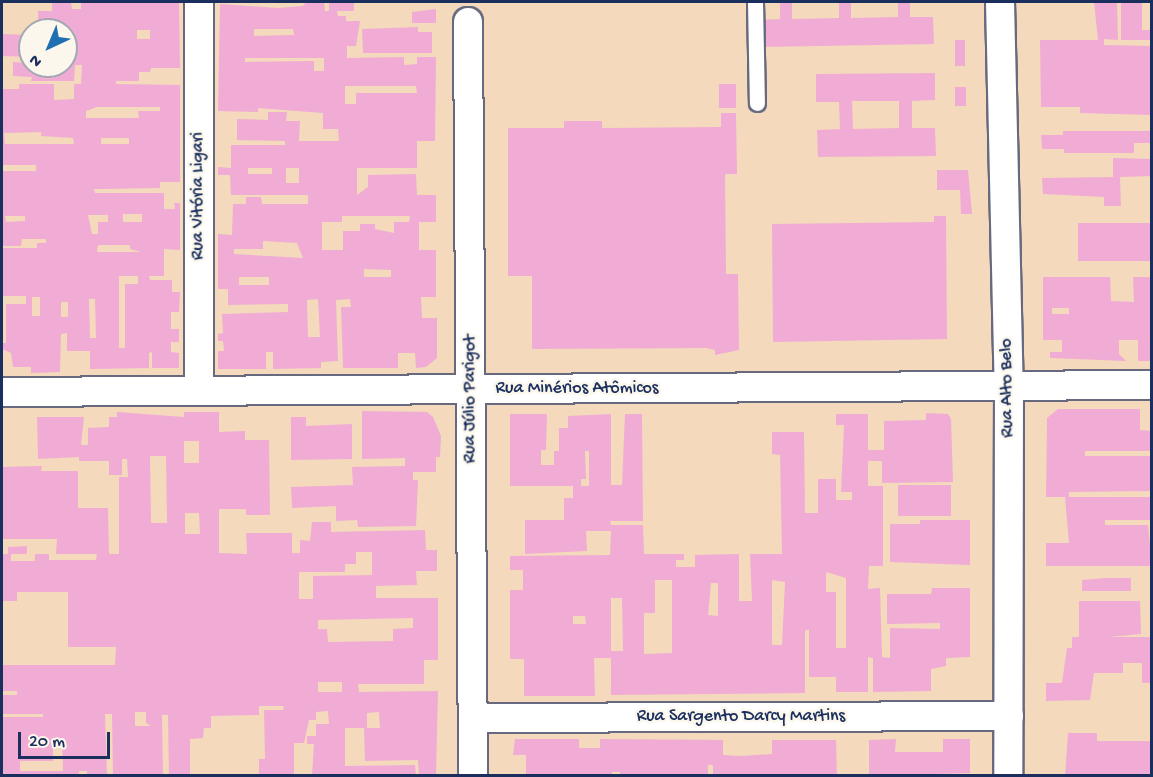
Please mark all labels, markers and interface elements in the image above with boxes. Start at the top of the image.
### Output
north arrow [18,18,78,78]
text: N [26,49,47,70]
street label: Rua Vitória Ligari [188,132,210,260]
street label: Rua Júlio Parigot [460,335,482,463]
street label: Rua Alto Belo [996,338,1020,438]
street label: Rua Minérios Atômicos [496,378,658,400]
street label: Rua Sargento Darcy Martins [637,706,845,728]
scale bar [21,720,112,758]
text: 20 m [29,732,65,753]

